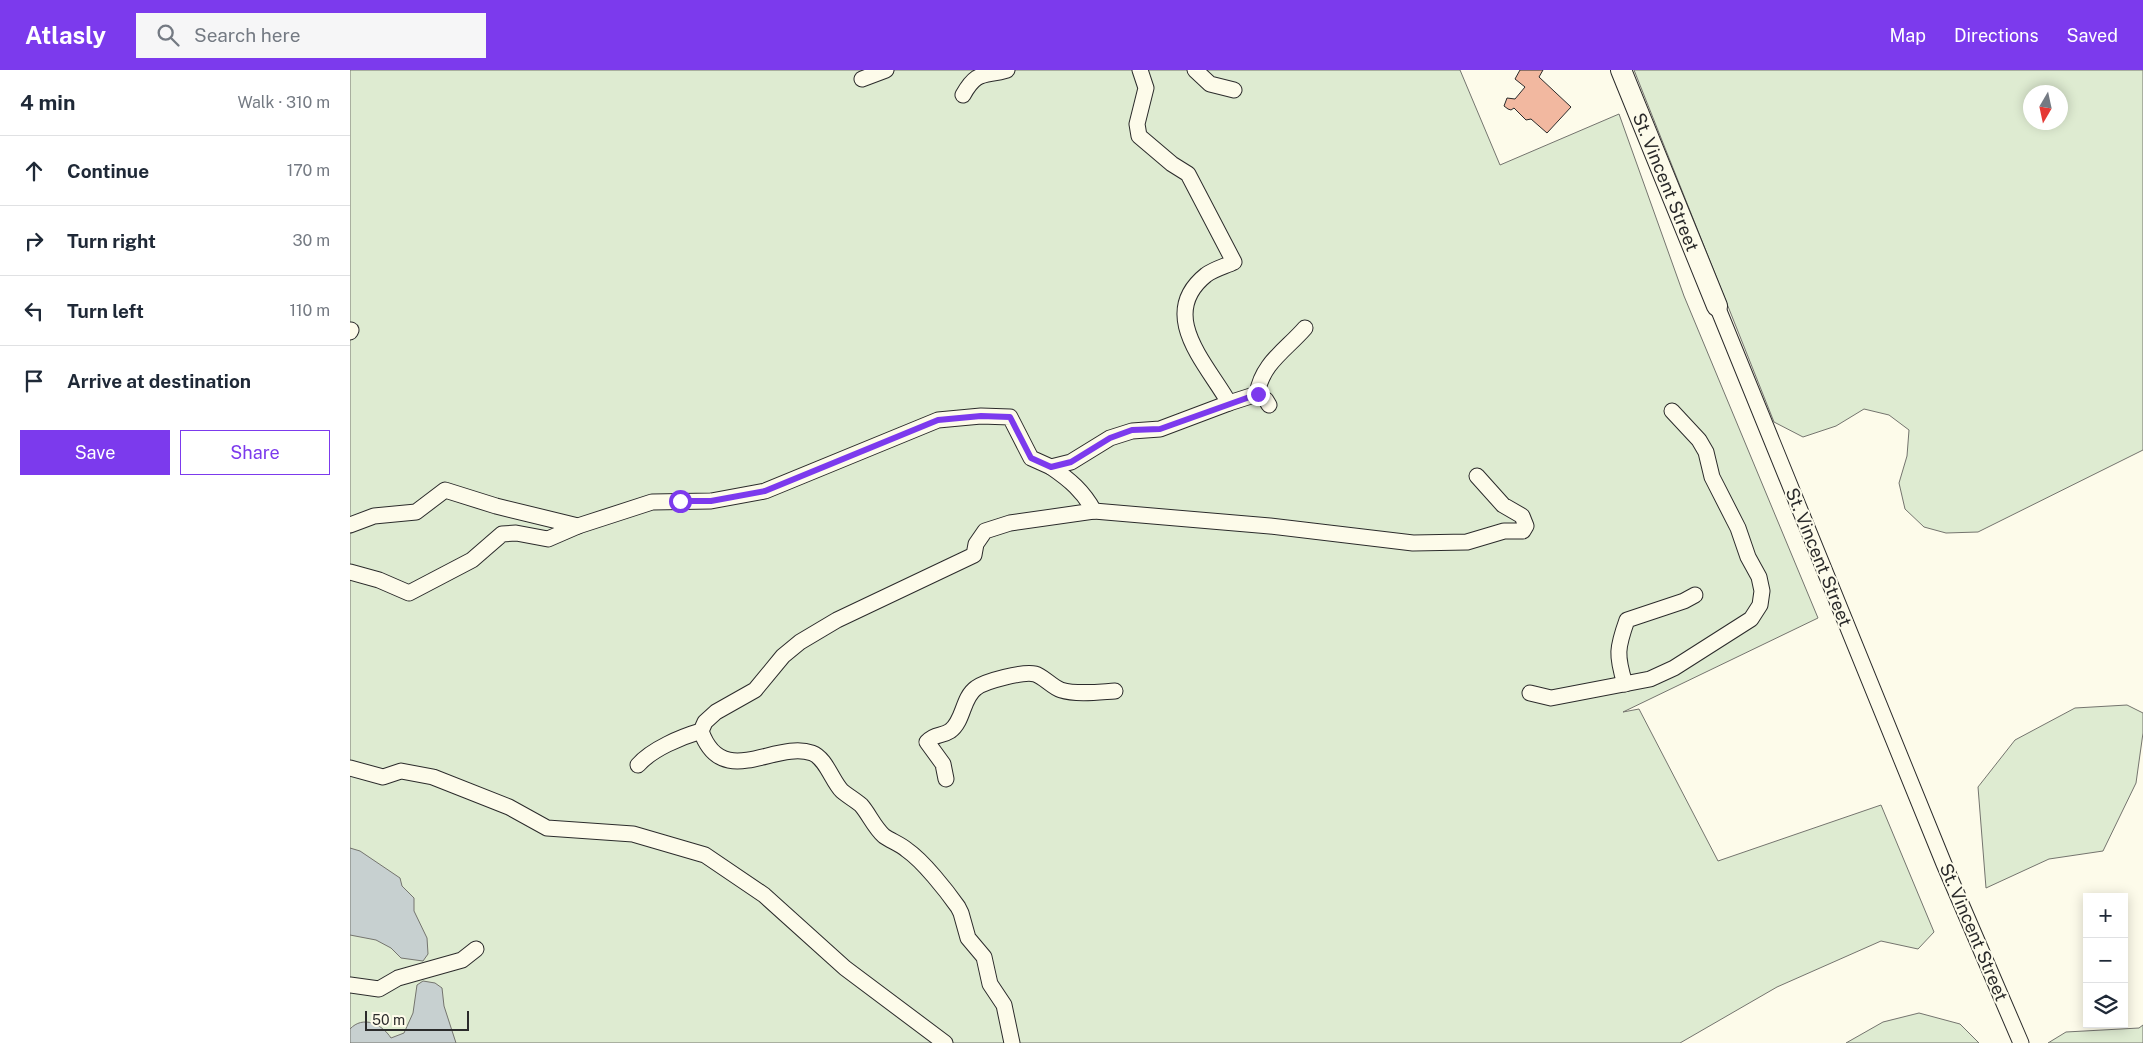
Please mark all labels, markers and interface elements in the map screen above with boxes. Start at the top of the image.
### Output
search box [136,13,486,58]
text: Atlasly [25,21,106,49]
icon: search [154,21,182,49]
text: Search here [194,24,301,46]
text: Map [1889,25,1926,46]
text: Directions [1954,25,2039,46]
text: Saved [2067,25,2118,46]
north arrow [2023,85,2068,130]
text: 4 min [20,90,75,115]
text: Walk · 310 m [237,93,330,112]
street label: St. Vincent Street [1629,110,1703,254]
icon: ahead [20,157,48,185]
text: Continue [67,160,149,182]
text: 170 m [287,161,330,180]
icon: right [20,227,48,255]
text: Turn right [67,230,156,252]
text: 30 m [293,231,330,250]
icon: left [20,297,48,325]
text: Turn left [67,300,144,322]
text: 110 m [289,301,330,320]
icon: arrive [20,367,48,395]
text: Arrive at destination [67,370,251,392]
route end [1247,383,1270,406]
button: Save [20,430,170,475]
button: Share [180,430,330,475]
street label: St. Vincent Street [1782,485,1856,629]
route start [669,490,692,513]
street label: St. Vincent Street [1936,860,2012,1004]
map controls [2083,893,2128,1028]
button: + [2083,893,2128,938]
button: − [2083,938,2128,983]
button: layers [2083,983,2128,1028]
scale bar [365,1008,469,1031]
text: 50 m [372,1012,405,1028]

